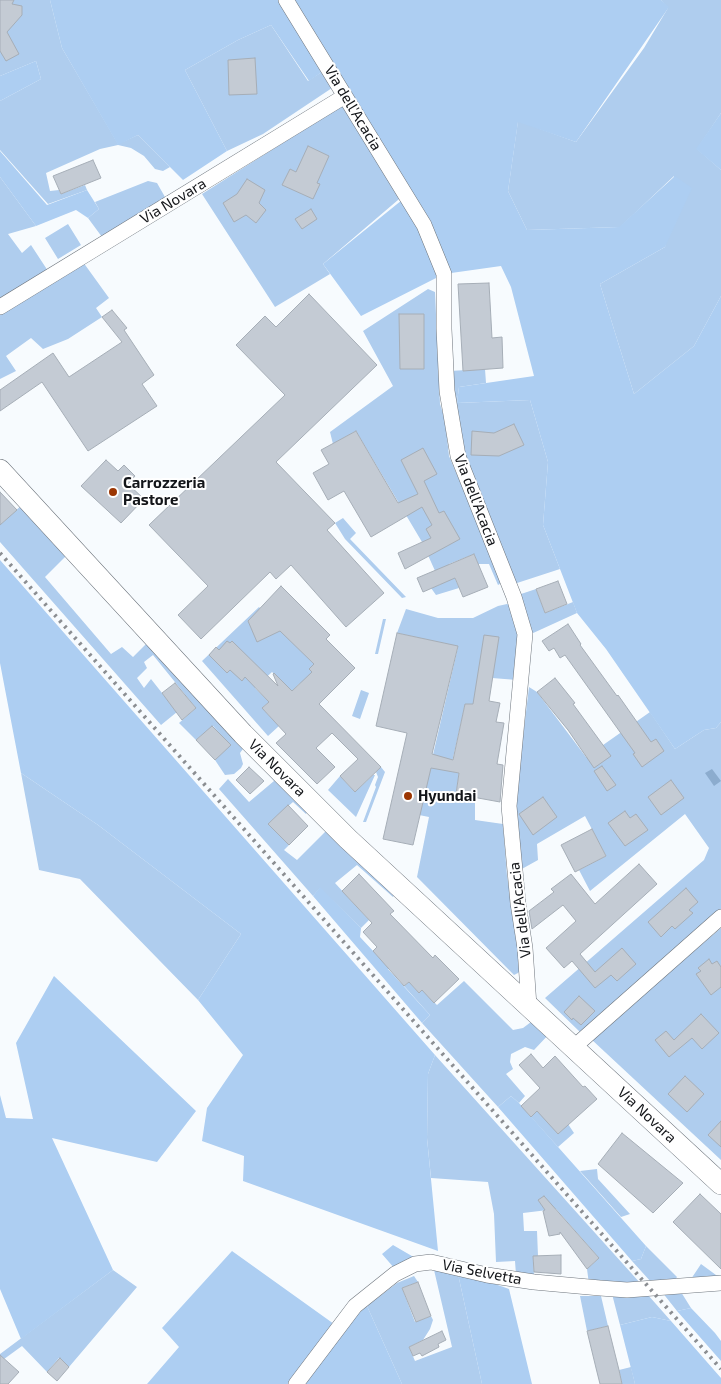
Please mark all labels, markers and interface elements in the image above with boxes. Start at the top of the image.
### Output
street label: Via dell'Acacia [320,62,386,154]
street label: Via Novara [137,174,209,228]
street label: Via dell'Acacia [450,452,502,548]
place label: Carrozzeria Pastore [123,474,205,509]
marker: Carrozzeria Pastore [107,486,119,498]
street label: Via Novara [245,736,309,800]
place label: Hyundai [418,787,476,805]
marker: Hyundai [402,790,414,802]
street label: Via dell'Acacia [505,861,535,959]
street label: Via Novara [614,1083,680,1147]
street label: Via Selvetta [441,1255,523,1289]

